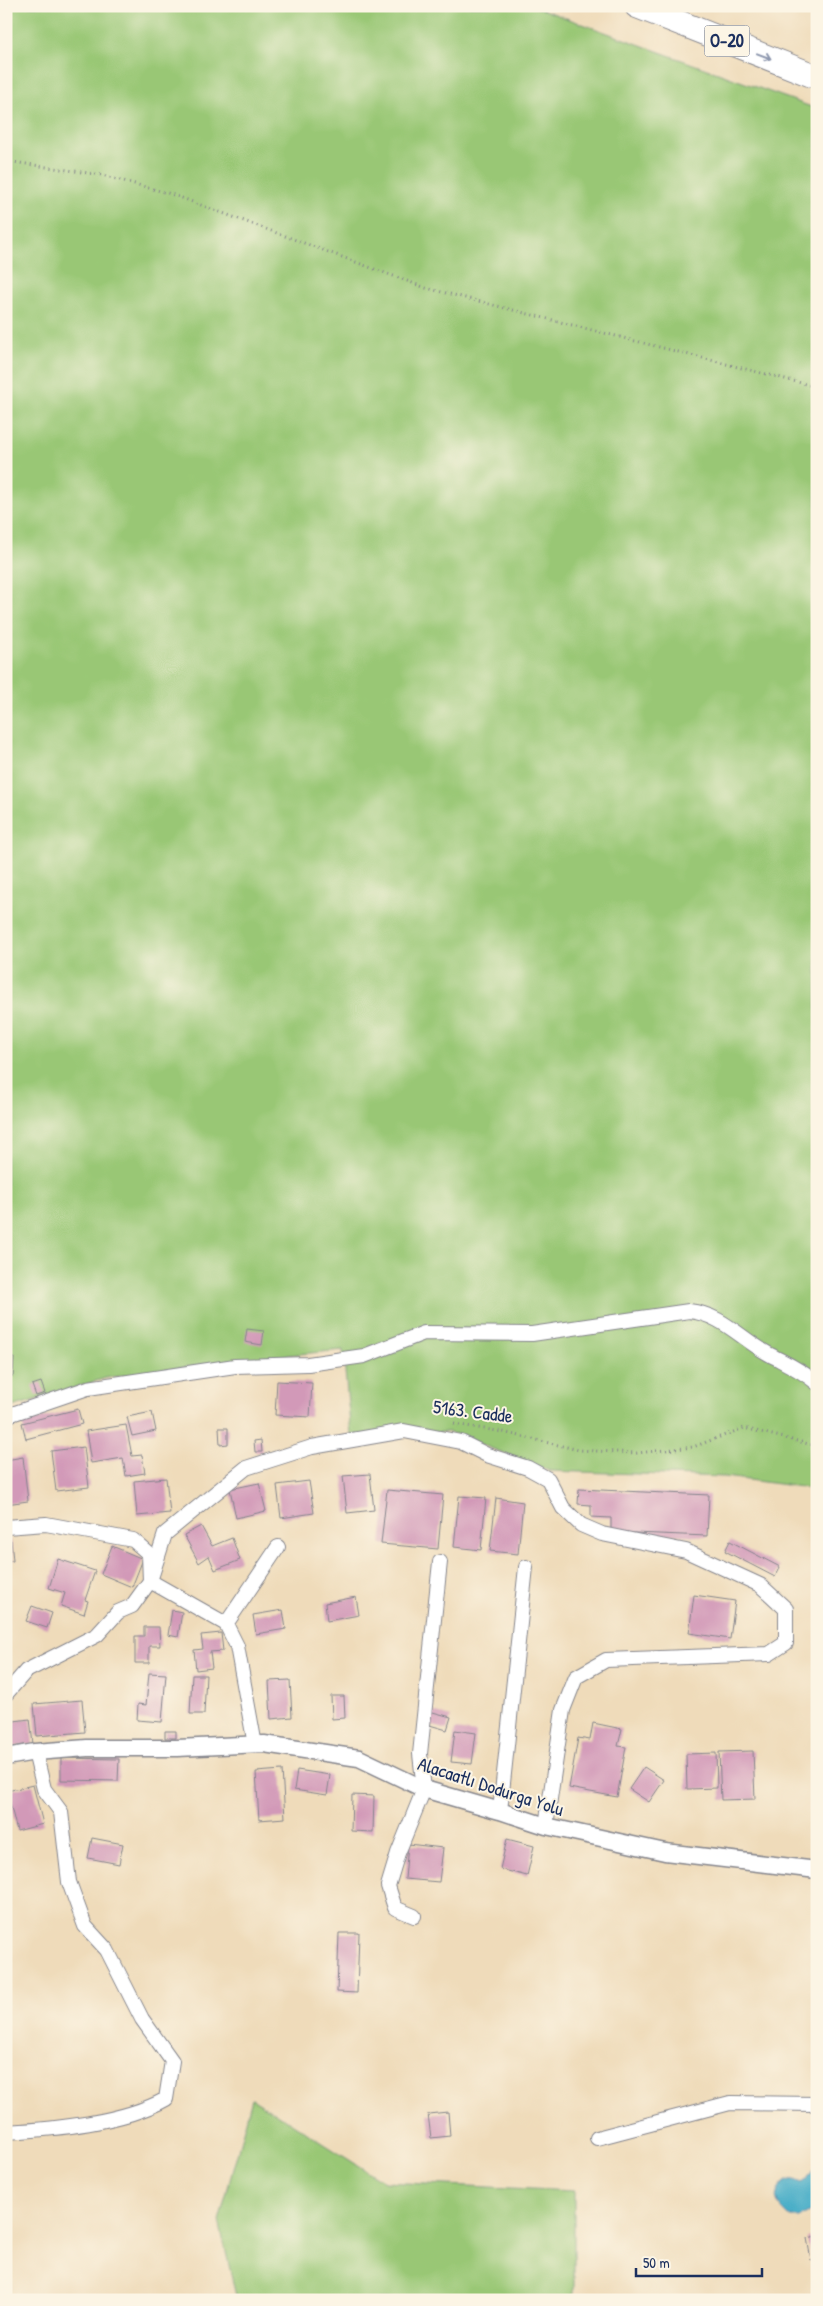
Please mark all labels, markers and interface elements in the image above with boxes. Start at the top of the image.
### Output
road number: O-20 [704,26,750,56]
one-way arrow [756,52,771,61]
street label: 5163. Cadde [432,1393,515,1429]
street label: Alacaatlı Dodurga Yolu [415,1750,568,1822]
scale bar [636,2246,762,2278]
text: 50 m [643,2252,670,2273]

